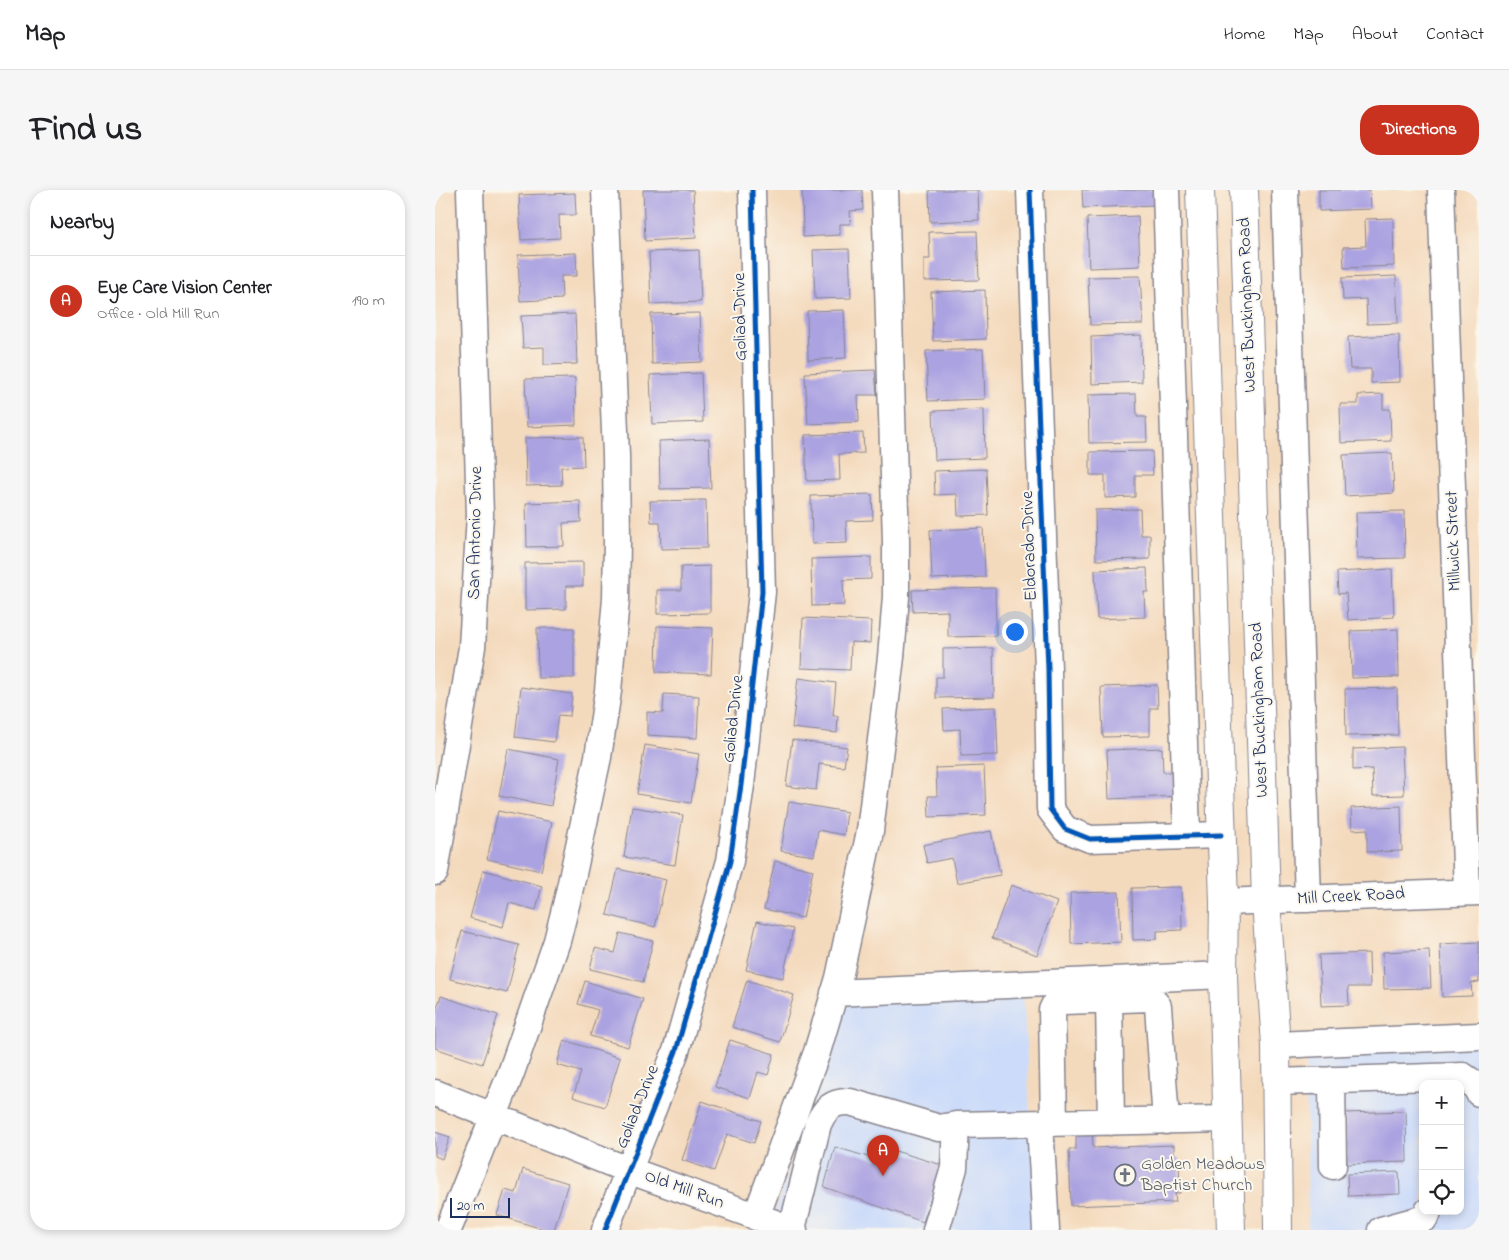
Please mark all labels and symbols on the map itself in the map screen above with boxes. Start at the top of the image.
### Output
street label: West Buckingham Road [1232,217,1265,393]
street label: Goliad Drive [727,272,755,361]
street label: San Antonio Drive [462,465,490,600]
street label: Eldorado Drive [1015,490,1045,602]
street label: Millwick Street [1439,490,1469,592]
your location [1002,619,1028,645]
street label: West Buckingham Road [1244,622,1277,798]
street label: Goliad Drive [716,673,752,764]
street label: Mill Creek Road [1296,881,1406,913]
street label: Goliad Drive [609,1060,667,1153]
pin: A [867,1135,899,1176]
place label: Golden Meadows Baptist Church [1140,1152,1265,1199]
church icon: Golden Meadows Baptist Church [1113,1163,1137,1187]
street label: Old Mill Run [640,1164,728,1216]
scale bar [450,1195,510,1218]

